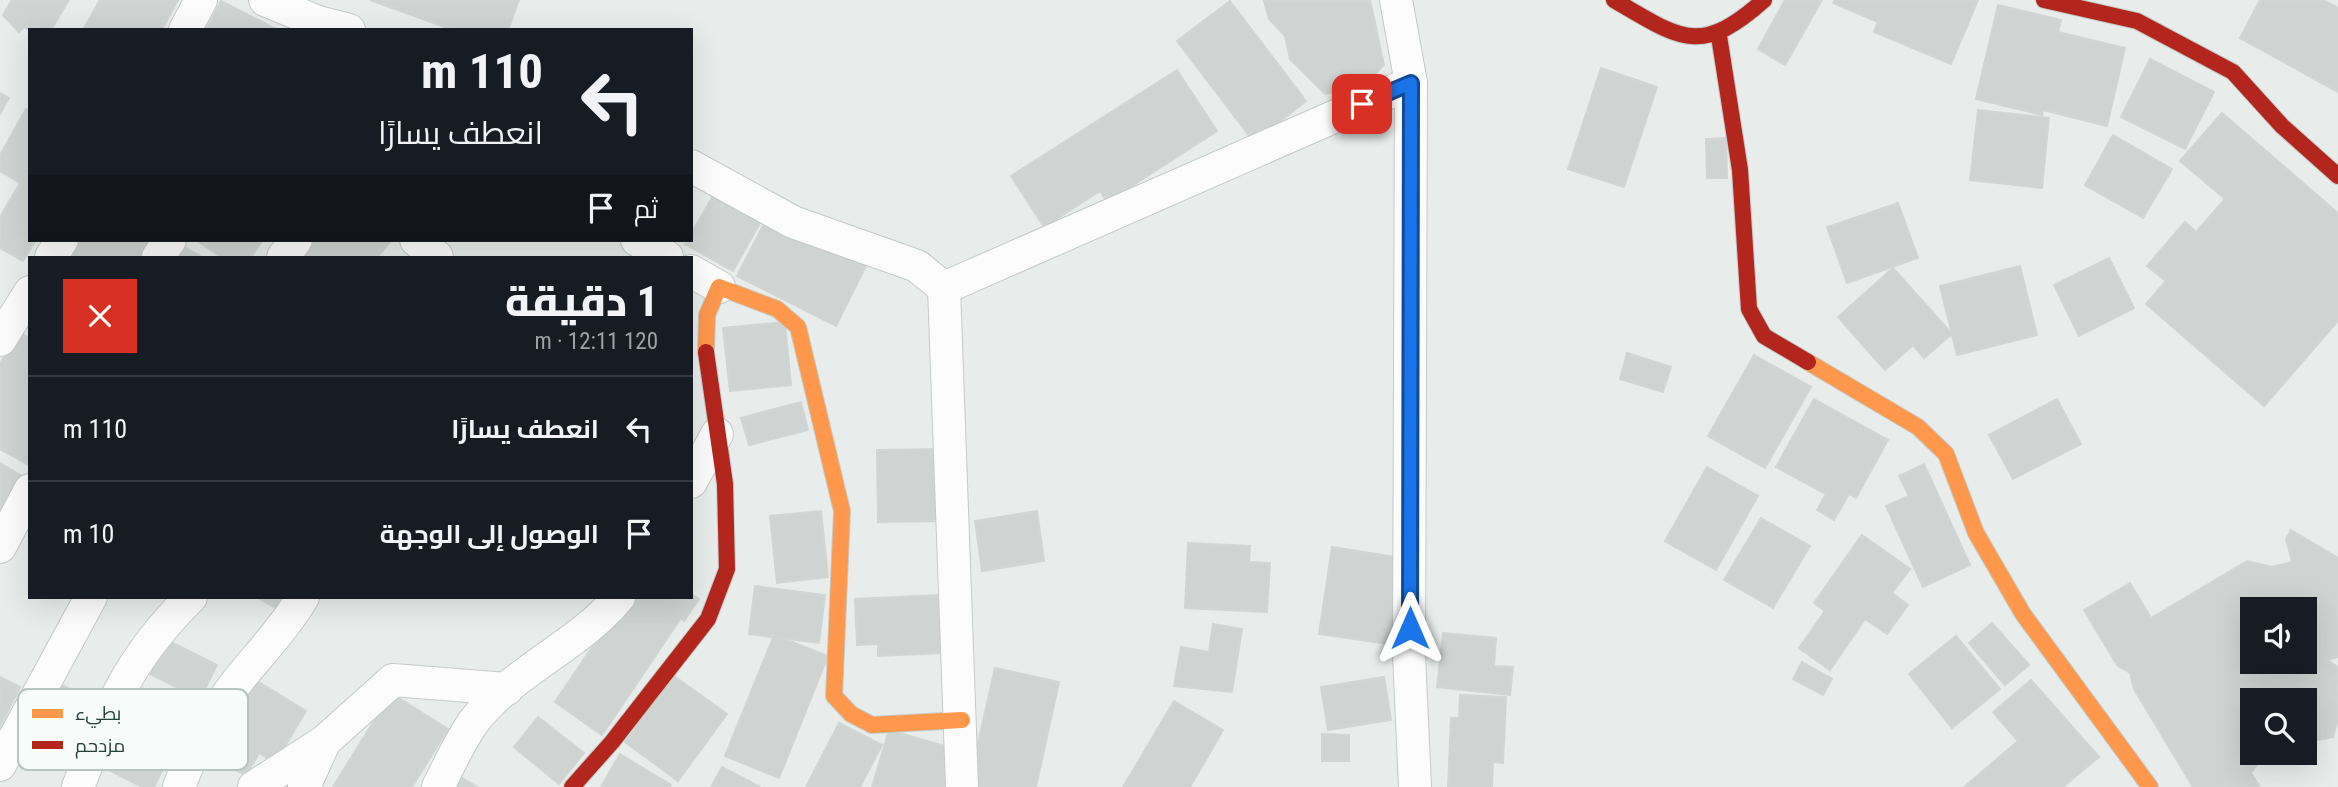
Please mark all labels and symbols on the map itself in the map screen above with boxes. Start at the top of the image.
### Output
pin [1332,74,1392,134]
position arrow [1373,591,1447,665]
legend [18,689,248,770]
text: بطيء [75,702,121,728]
text: مزدحم [75,734,125,759]

